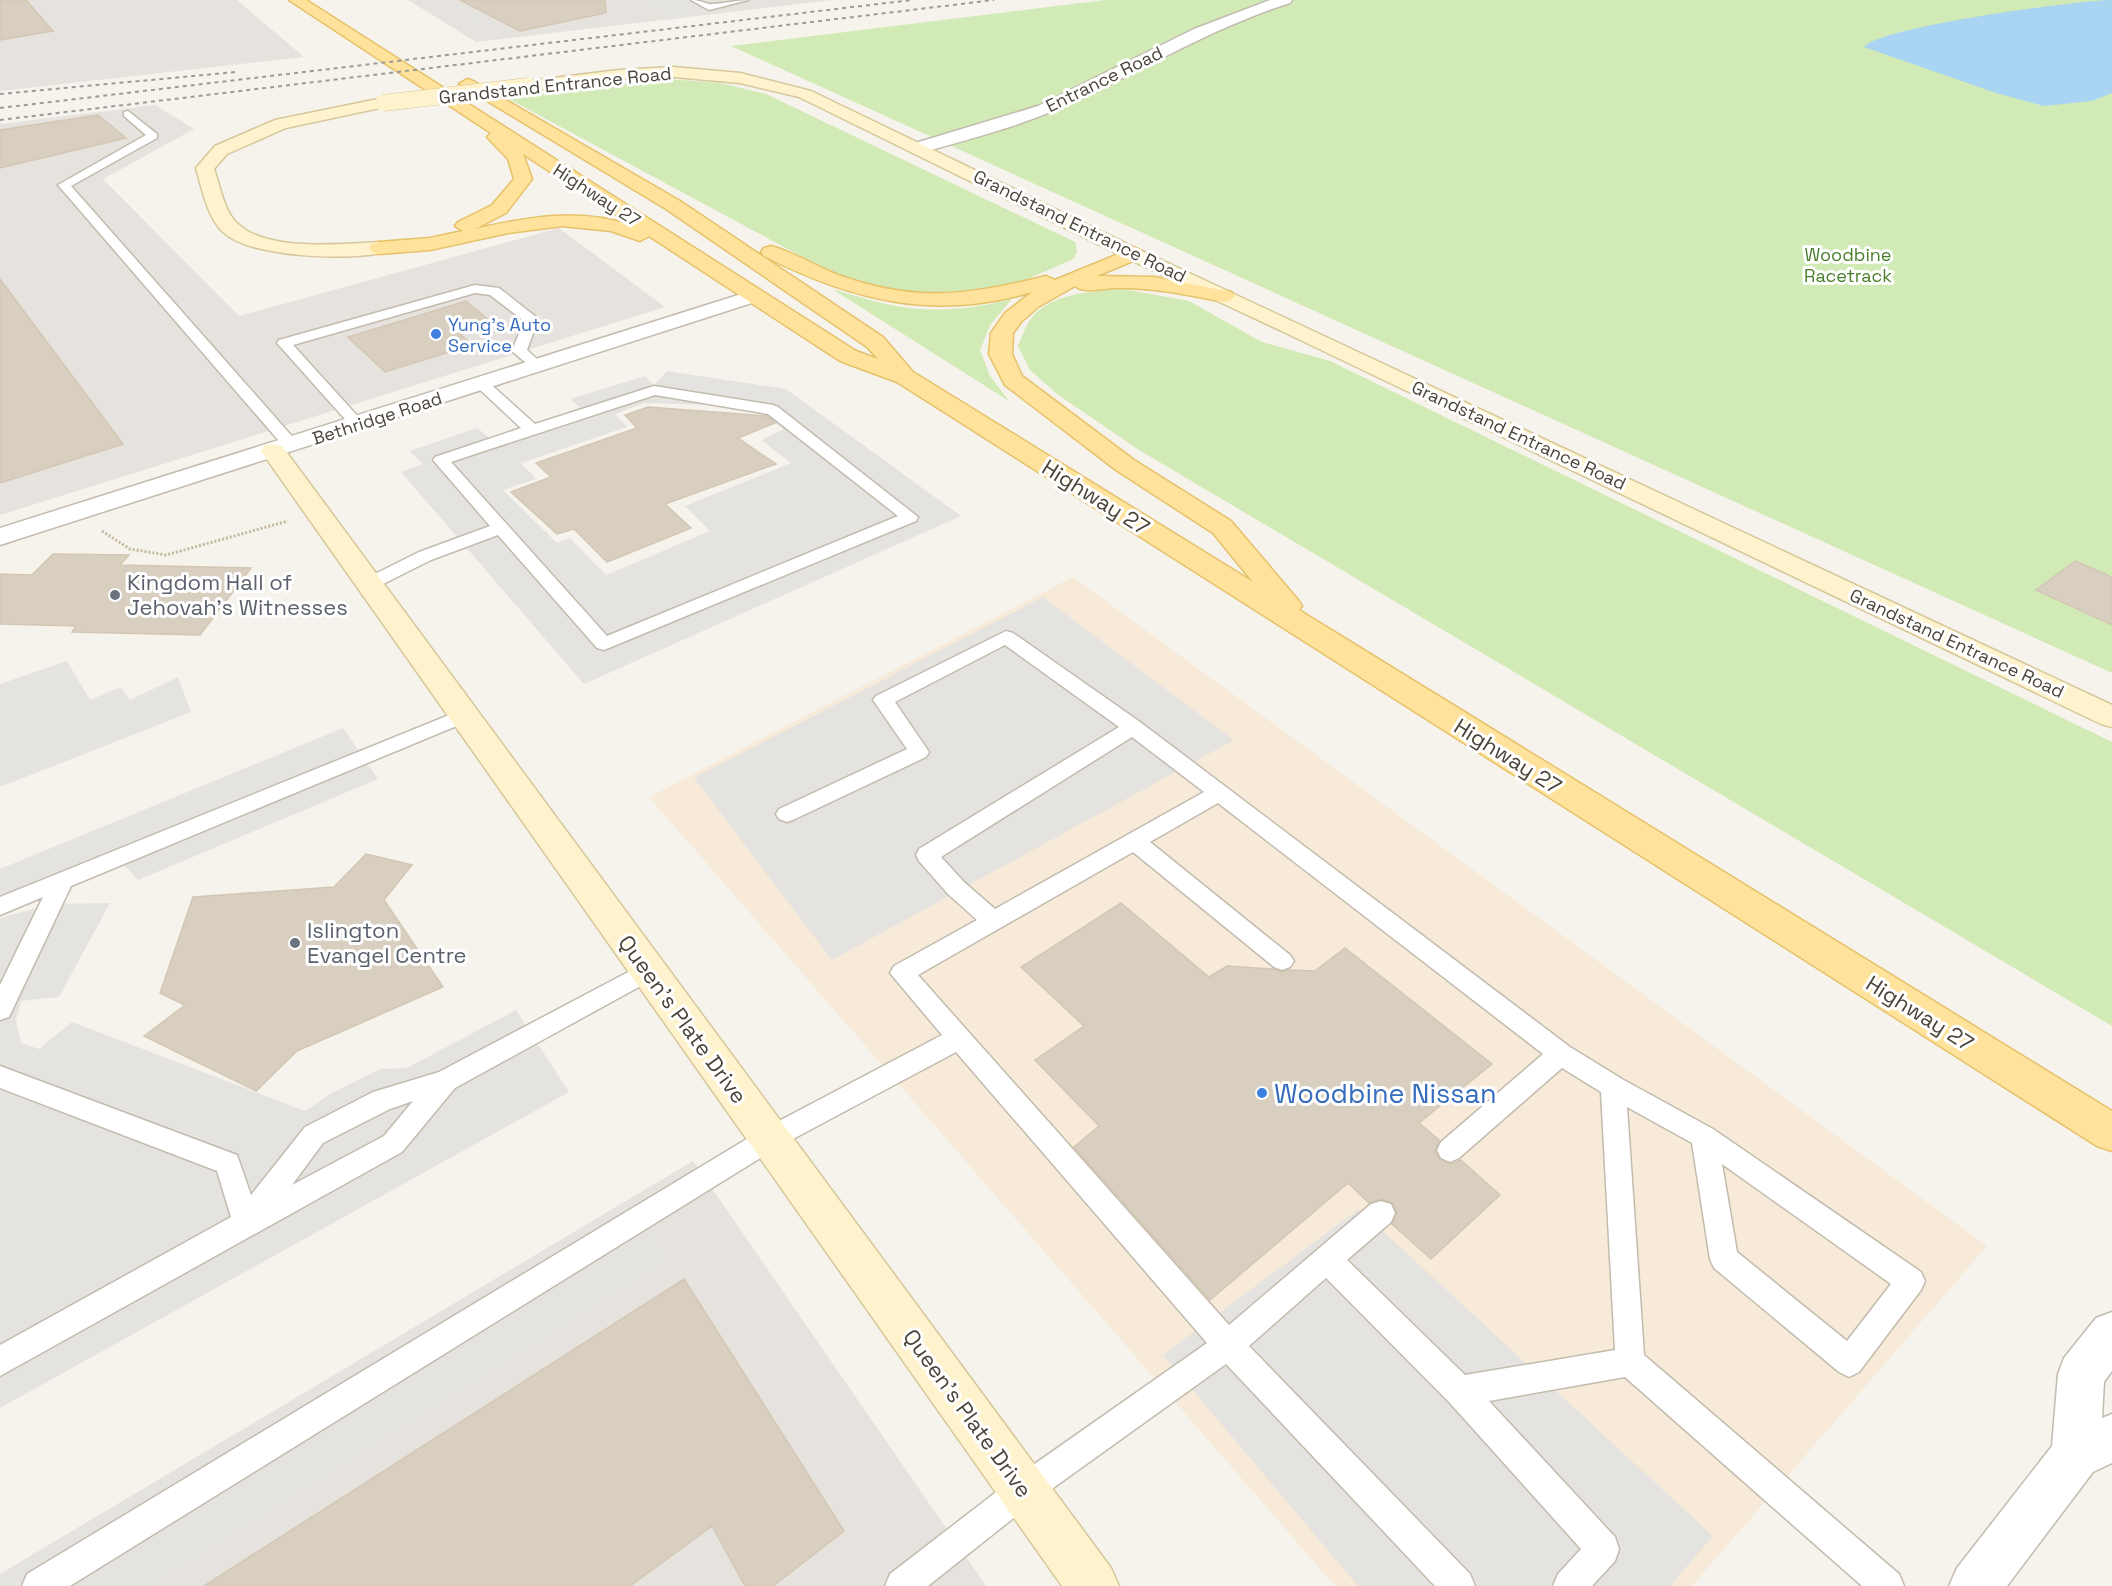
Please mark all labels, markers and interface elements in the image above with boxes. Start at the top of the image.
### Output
street label: Entrance Road [1042,41,1166,117]
street label: Grandstand Entrance Road [438,61,672,109]
street label: Highway 27 [549,158,645,232]
street label: Grandstand Entrance Road [970,164,1190,288]
park label: Woodbine Racetrack [1804,243,1892,287]
place label: Yung’s Auto Service [448,313,551,357]
marker: Yung’s Auto Service [429,327,443,341]
street label: Grandstand Entrance Road [1408,375,1630,495]
street label: Bethridge Road [309,386,445,450]
street label: Highway 27 [1037,453,1155,541]
place label: Kingdom Hall of Jehovah's Witnesses [127,568,348,621]
street label: Grandstand Entrance Road [1846,583,2068,703]
marker: Kingdom Hall of Jehovah's Witnesses [108,588,122,602]
street label: Highway 27 [1449,712,1567,800]
place label: Islington Evangel Centre [307,916,467,969]
street label: Queen's Plate Drive [612,929,754,1109]
marker: Islington Evangel Centre [288,936,302,950]
street label: Highway 27 [1861,969,1979,1057]
place label: Woodbine Nissan [1274,1076,1496,1111]
marker: Woodbine Nissan [1255,1086,1269,1100]
street label: Queen's Plate Drive [897,1323,1039,1503]

